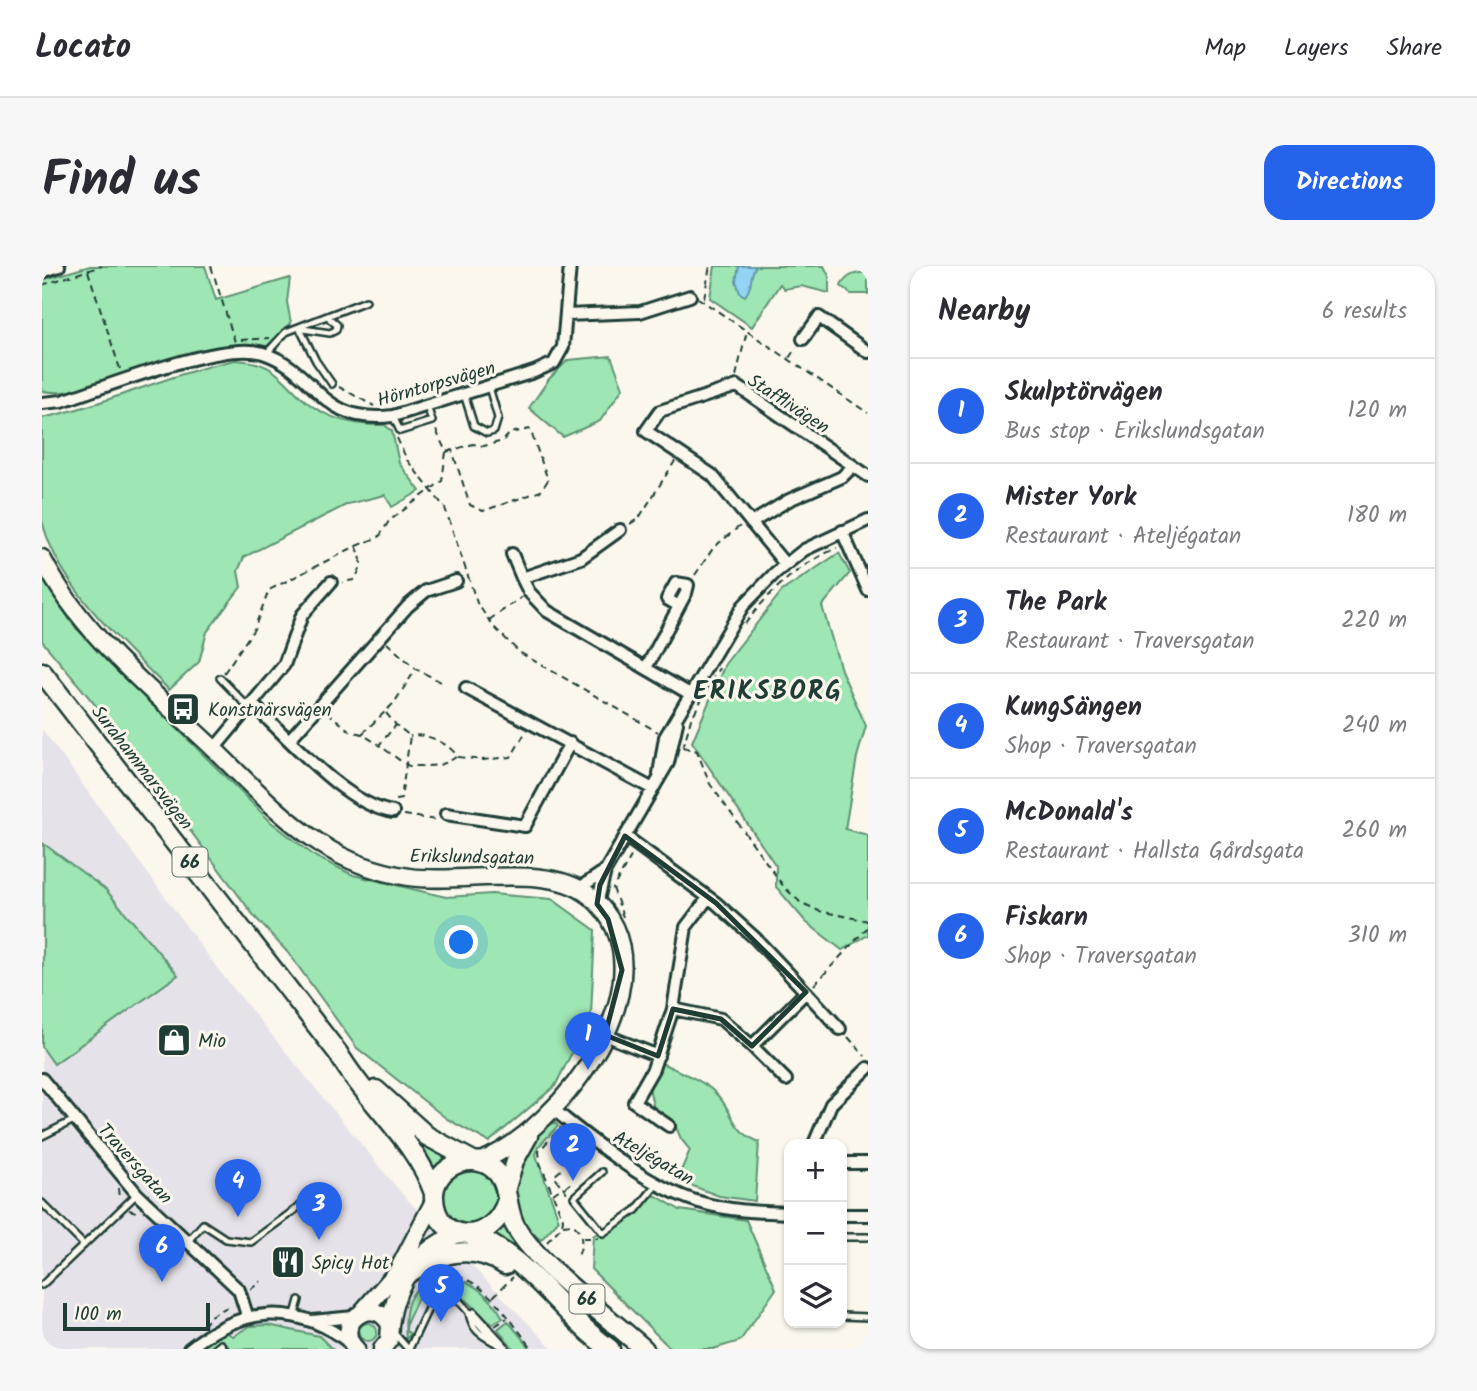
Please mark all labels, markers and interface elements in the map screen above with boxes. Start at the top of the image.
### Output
text: Locato [35,22,131,75]
text: Map [1204,29,1246,68]
text: Layers [1284,29,1348,68]
text: Share [1386,29,1442,68]
text: Find us [42,143,200,221]
button: Directions [1264,145,1435,220]
text: Nearby [938,288,1030,336]
text: 6 results [1322,294,1407,330]
street label: Hörntorpsvägen [374,354,499,416]
street label: Stafflivägen [741,367,835,443]
text: Skulptörvägen [1005,372,1163,414]
text: 1 [958,393,964,429]
text: 120 m [1347,393,1407,429]
text: Bus stop · Erikslundsgatan [1005,414,1265,450]
text: Mister York [1005,477,1136,519]
text: 2 [954,498,968,534]
text: 180 m [1347,498,1407,534]
text: Restaurant · Ateljégatan [1005,519,1241,555]
text: The Park [1005,582,1106,624]
text: 3 [955,603,967,639]
text: 220 m [1341,603,1407,639]
text: Restaurant · Traversgatan [1005,624,1255,660]
district label: ERIKSBORG [693,671,843,713]
text: KungSängen [1005,687,1142,729]
bus stop icon: Konstnärsvägen [164,690,202,728]
place label: Konstnärsvägen [208,696,332,726]
street label: Surahammarsvägen [83,699,200,837]
text: 4 [955,708,967,744]
text: 240 m [1342,708,1407,744]
text: Shop · Traversgatan [1005,729,1197,765]
text: McDonald's [1005,792,1133,834]
text: 5 [955,813,967,849]
text: 260 m [1342,813,1407,849]
text: Restaurant · Hallsta Gårdsgata [1005,834,1304,870]
street label: Erikslundsgatan [409,842,535,874]
road number: 66 [172,848,208,876]
text: Fiskarn [1005,897,1088,939]
text: 6 [955,918,967,954]
text: 310 m [1348,918,1407,954]
your location [444,925,478,959]
text: Shop · Traversgatan [1005,939,1197,975]
pin: 1 [565,1012,611,1070]
shop icon: Mio [155,1021,193,1059]
place label: Mio [198,1027,226,1057]
street label: Traversgatan [90,1117,179,1212]
pin: 2 [550,1123,596,1181]
street label: Ateljégatan [607,1123,699,1194]
map controls [784,1139,847,1328]
button: + [784,1139,847,1202]
pin: 4 [215,1159,261,1217]
pin: 3 [296,1182,342,1240]
button: − [784,1202,847,1265]
pin: 6 [139,1224,185,1282]
restaurant icon: Spicy Hot [269,1243,307,1281]
place label: Spicy Hot [312,1249,390,1279]
pin: 5 [418,1264,464,1322]
button: layers [784,1265,847,1328]
road number: 66 [570,1284,604,1314]
scale bar [63,1300,210,1332]
text: 100 m [74,1300,122,1330]

